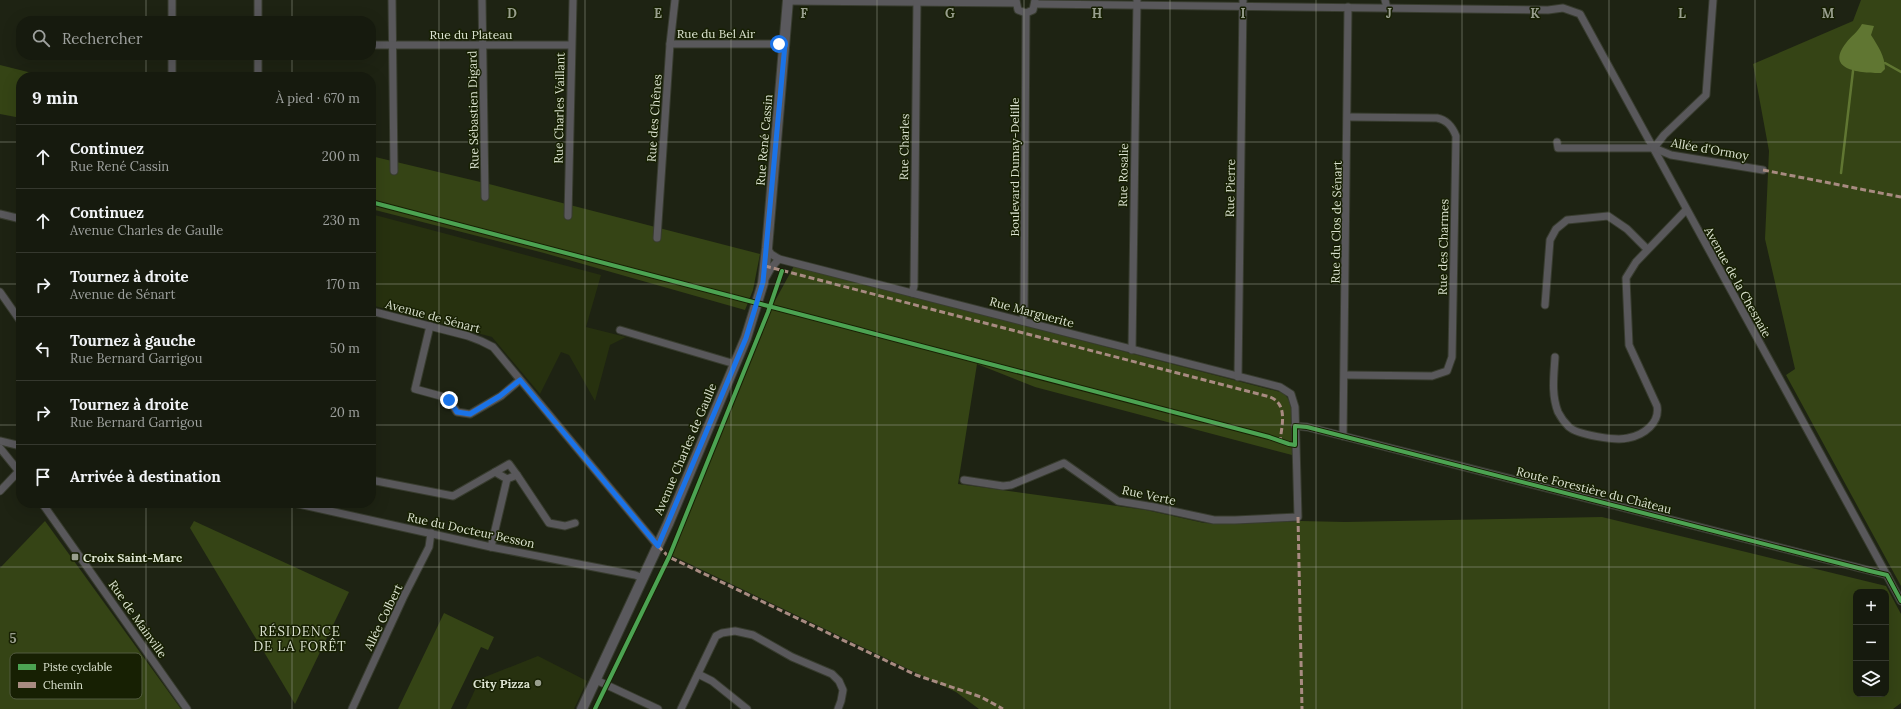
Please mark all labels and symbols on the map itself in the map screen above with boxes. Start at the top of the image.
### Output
text: D [507,5,517,22]
text: E [654,5,662,22]
text: F [800,5,808,22]
text: G [945,5,955,22]
text: H [1092,5,1102,22]
text: I [1240,5,1246,22]
text: J [1386,5,1392,22]
text: K [1530,5,1540,22]
text: L [1678,5,1686,22]
text: M [1822,5,1835,22]
street label: Rue du Bel Air [677,26,756,41]
street label: Rue du Plateau [430,27,512,42]
route start [770,35,788,53]
street label: Rue Sébastien Digard [464,50,482,170]
street label: Rue Charles Vaillant [551,52,567,164]
street label: Rue des Chênes [643,73,665,163]
street label: Rue René Cassin [753,94,775,186]
street label: Boulevard Dumay-Delille [1007,97,1022,236]
street label: Rue Charles [896,113,912,180]
street label: Allée d'Ormoy [1669,135,1751,163]
street label: Rue Rosalie [1115,143,1131,207]
street label: Rue Pierre [1222,158,1238,217]
street label: Rue du Clos de Sénart [1327,160,1345,284]
street label: Rue des Charmes [1435,198,1451,295]
street label: Avenue de la Chesnaie [1701,223,1775,340]
street label: Rue Marguerite [988,294,1076,331]
street label: Avenue de Sénart [383,296,482,336]
street label: Avenue Charles de Gaulle [650,380,720,518]
route end [440,391,458,409]
street label: Route Forestière du Château [1515,463,1673,517]
street label: Rue Verte [1121,482,1178,508]
street label: Rue du Docteur Besson [406,509,536,551]
place label: Croix Saint-Marc [83,550,183,565]
marker: Croix Saint-Marc [70,552,80,562]
street label: Rue de Mainville [106,577,171,661]
street label: Allée Colbert [360,581,406,654]
district label: RÉSIDENCE DE LA FORÊT [253,623,347,655]
text: 5 [9,630,17,647]
legend [10,653,142,699]
text: Piste cyclable [43,660,112,674]
place label: City Pizza [473,676,531,691]
text: Chemin [43,678,83,692]
marker: City Pizza [533,678,543,688]

